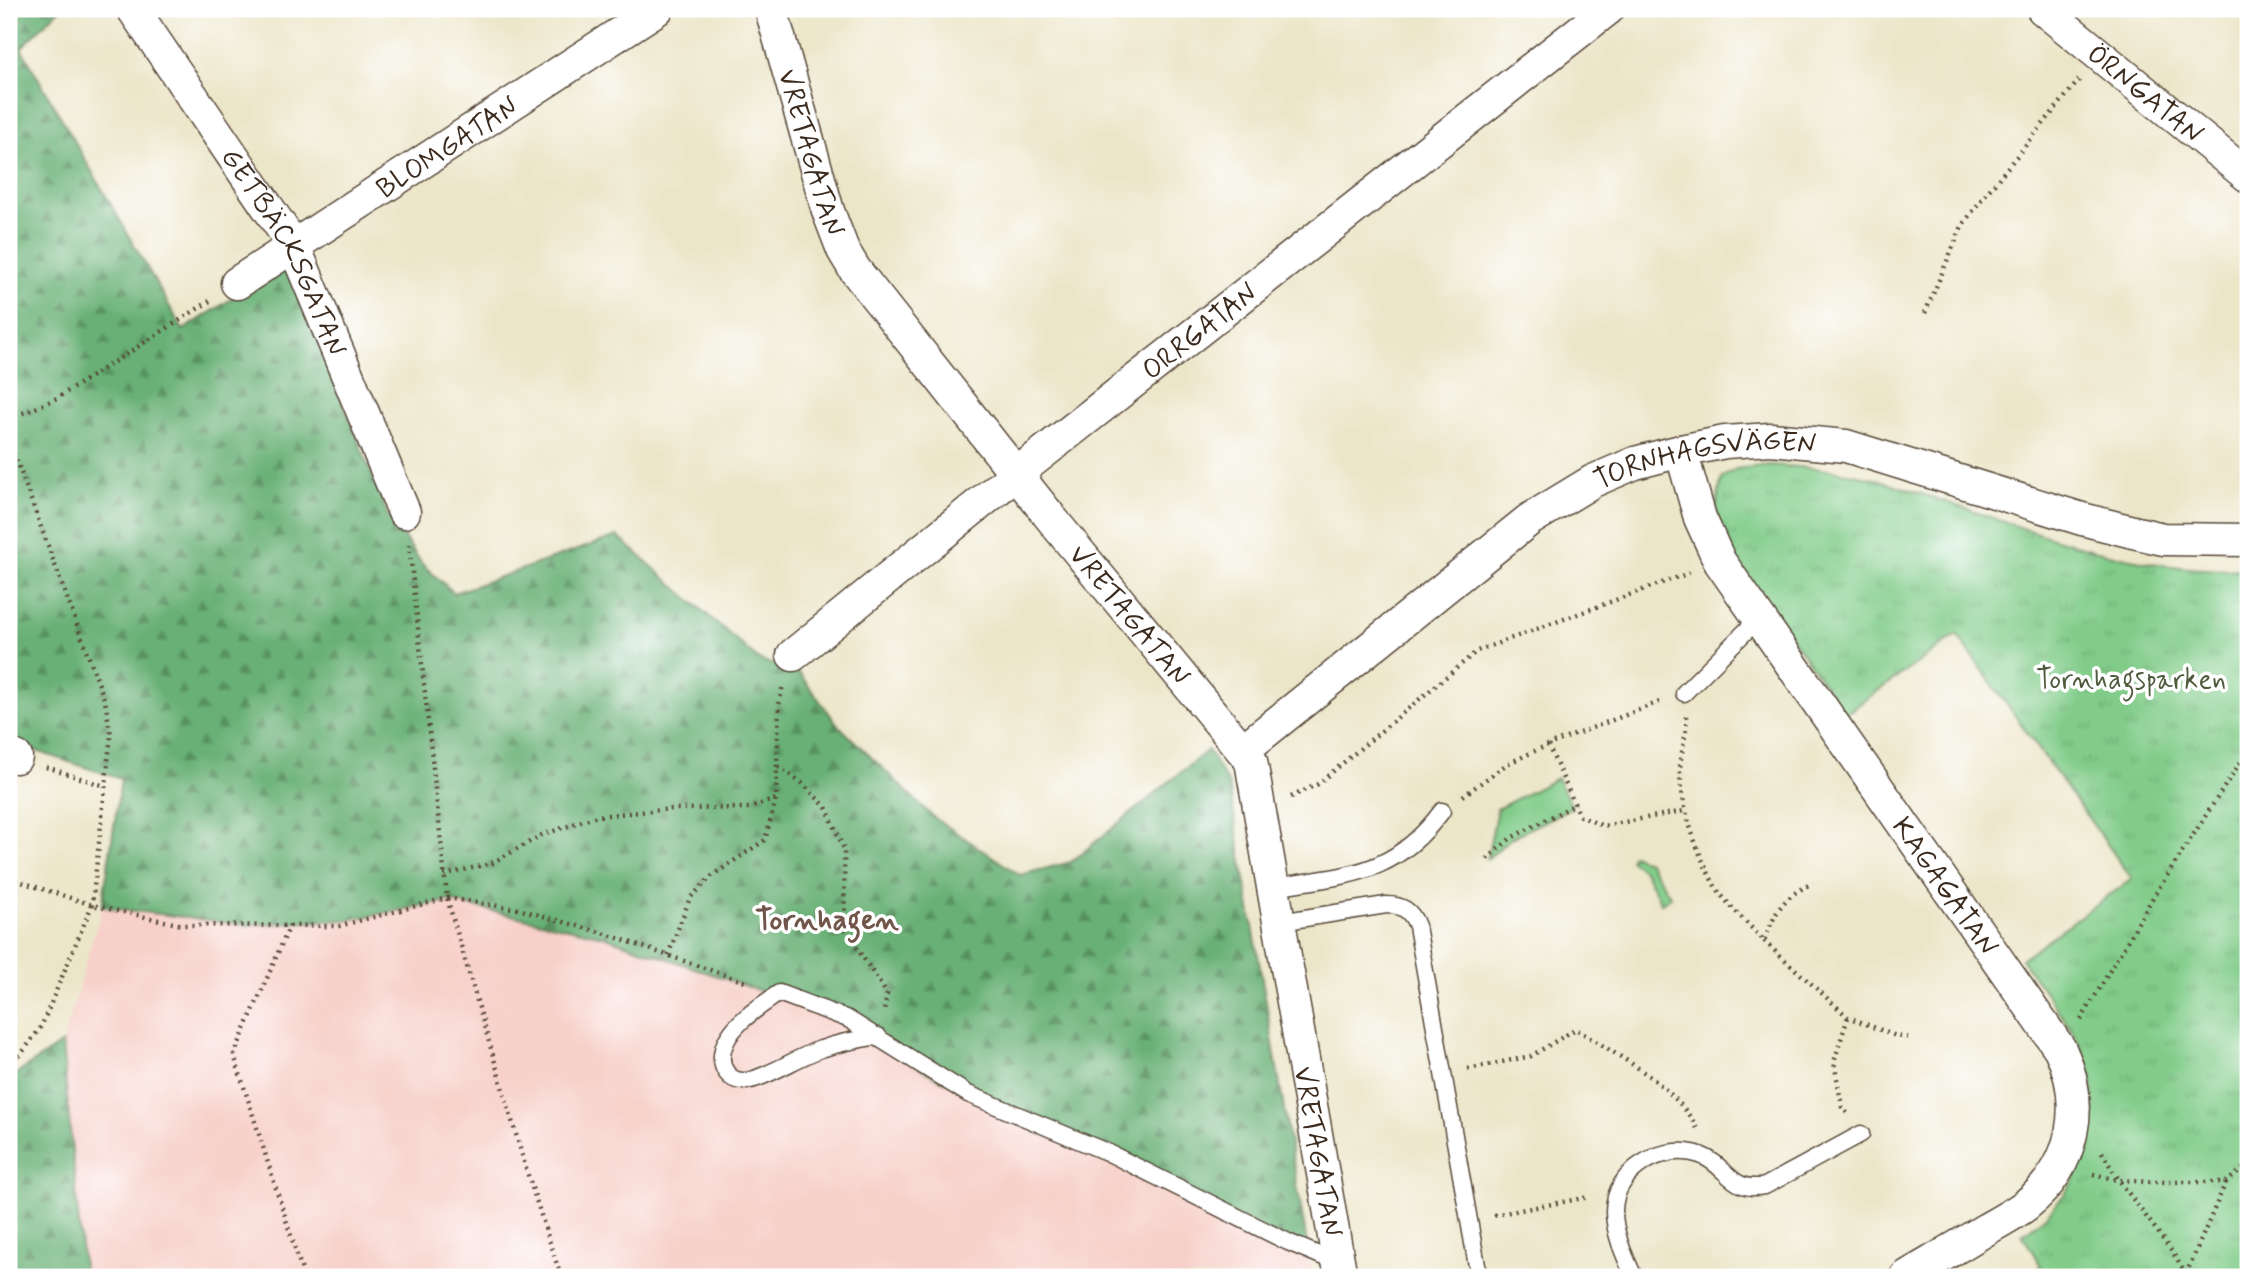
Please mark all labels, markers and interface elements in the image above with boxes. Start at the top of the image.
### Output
street label: ÖRNGATAN [2079,36,2210,153]
street label: VRETAGATAN [768,65,852,242]
street label: BLOMGATAN [370,89,526,208]
street label: GETBÄCKSGATAN [211,141,354,362]
street label: ORRGATAN [1135,275,1266,389]
street label: TORNHAGSVÄGEN [1588,422,1818,500]
street label: VRETAGATAN [1059,538,1197,694]
park label: Tornhagsparken [2036,662,2226,702]
street label: KAGAGATAN [1883,810,2006,964]
district label: Tornhagen [755,901,899,944]
street label: VRETAGATAN [1284,1064,1350,1240]

